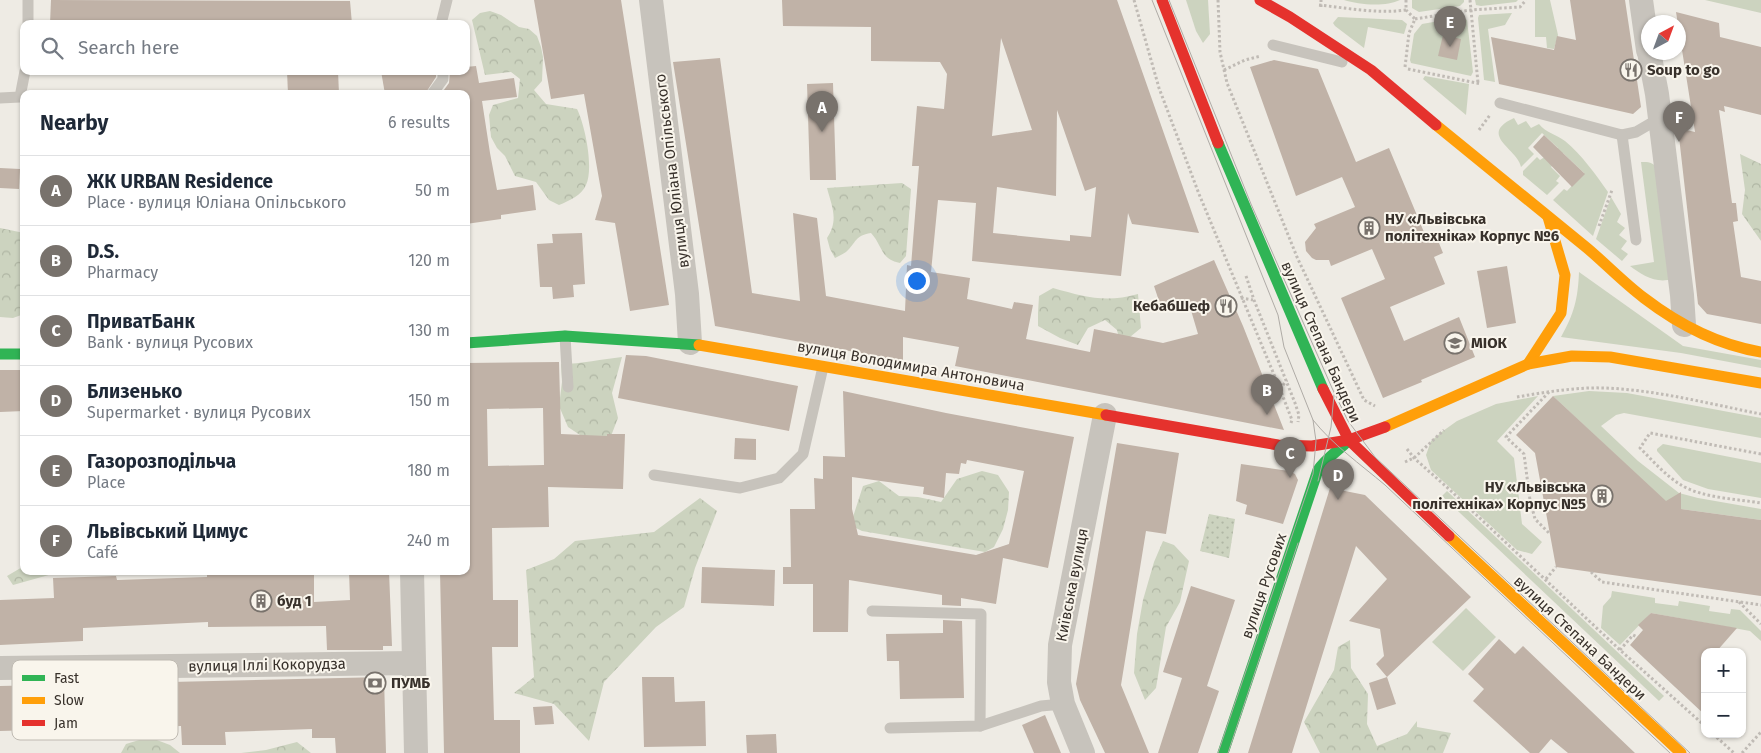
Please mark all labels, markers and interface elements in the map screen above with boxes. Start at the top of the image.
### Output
pin: E [1434,6,1466,47]
north arrow [1641,15,1686,60]
search box [20,20,470,75]
icon: search [38,34,66,62]
text: Search here [78,36,179,59]
restaurant icon: Soup to go [1619,58,1643,82]
place label: Soup to go [1647,61,1720,79]
street label: вулиця Юліана Опільського [651,73,693,269]
pin: A [806,91,838,132]
pin: F [1663,101,1695,142]
text: Nearby [40,110,108,136]
text: 6 results [388,113,450,132]
text: ЖК URBAN Residence [87,170,273,193]
text: A [51,181,61,200]
text: 50 m [415,181,450,200]
text: Place · вулиця Юліана Опільського [87,193,346,212]
place label: НУ «Львівська політехніка» Корпус №6 [1385,210,1560,245]
building icon: НУ «Львівська політехніка» Корпус №6 [1357,216,1381,240]
text: D.S. [87,240,119,263]
text: B [51,251,61,270]
text: 120 m [408,251,450,270]
street label: вулиця Степана Бандери [1277,259,1365,425]
text: Pharmacy [87,263,158,282]
your location [904,268,930,294]
restaurant icon: КебабШеф [1214,294,1238,318]
place label: КебабШеф [1133,297,1210,315]
text: ПриватБанк [87,310,195,333]
text: C [51,321,61,340]
text: 130 m [408,321,450,340]
school or university icon: МІОК [1443,331,1467,355]
text: Bank · вулиця Русових [87,333,253,352]
place label: МІОК [1471,334,1508,352]
street label: вулиця Володимира Антоновича [796,337,1026,395]
pin: B [1251,374,1283,415]
text: Близенько [87,380,182,403]
text: D [51,391,61,410]
text: 150 m [408,391,450,410]
text: Supermarket · вулиця Русових [87,403,311,422]
pin: C [1274,437,1306,478]
text: Газорозподільча [87,450,236,473]
pin: D [1322,459,1354,500]
text: E [52,461,60,480]
text: 180 m [407,461,450,480]
text: Place [87,473,126,492]
place label: НУ «Львівська політехніка» Корпус №5 [1412,478,1586,513]
building icon: НУ «Львівська політехніка» Корпус №5 [1590,484,1614,508]
text: Львівський Цимус [87,520,248,543]
street label: Київська вулиця [1052,527,1092,643]
street label: вулиця Русових [1238,530,1291,641]
text: F [52,531,60,550]
text: 240 m [407,531,450,550]
text: Café [87,543,118,562]
street label: вулиця Степана Бандери [1510,572,1650,704]
building icon: буд 1 [249,589,273,613]
place label: буд 1 [277,592,312,610]
map controls [1701,648,1746,738]
button: + [1701,648,1746,693]
street label: вулиця Іллі Кокорудза [188,655,346,675]
legend [12,660,178,740]
text: Fast [54,670,80,687]
bank icon: ПУМБ [363,671,387,695]
place label: ПУМБ [391,674,430,692]
text: Slow [54,692,84,709]
button: − [1701,693,1746,738]
text: Jam [54,715,78,732]

